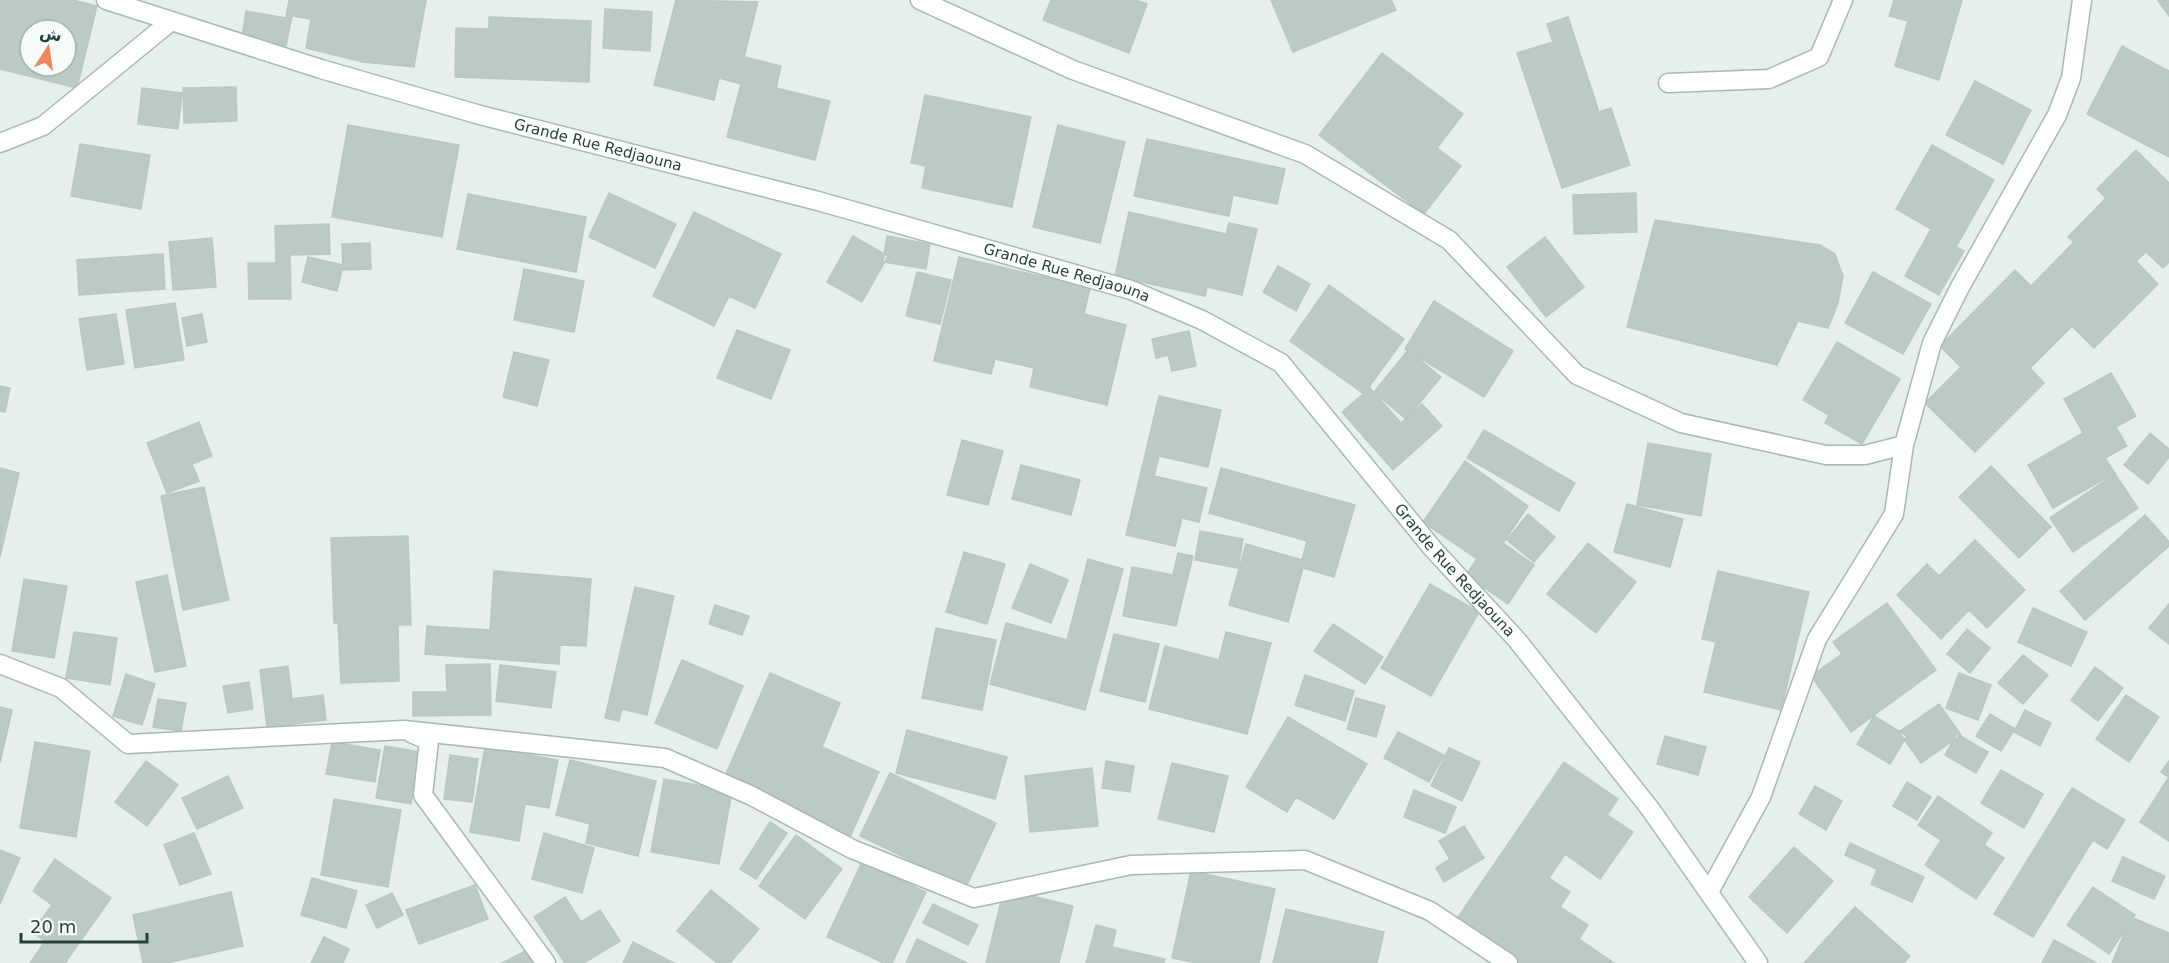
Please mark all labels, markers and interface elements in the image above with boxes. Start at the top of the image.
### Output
north arrow [18,18,78,78]
text: ش [38,22,64,45]
street label: Grande Rue Redjaouna [512,115,684,175]
street label: Grande Rue Redjaouna [982,240,1153,306]
street label: Grande Rue Redjaouna [1391,500,1519,641]
scale bar [21,906,147,944]
text: 20 m [30,916,76,937]

